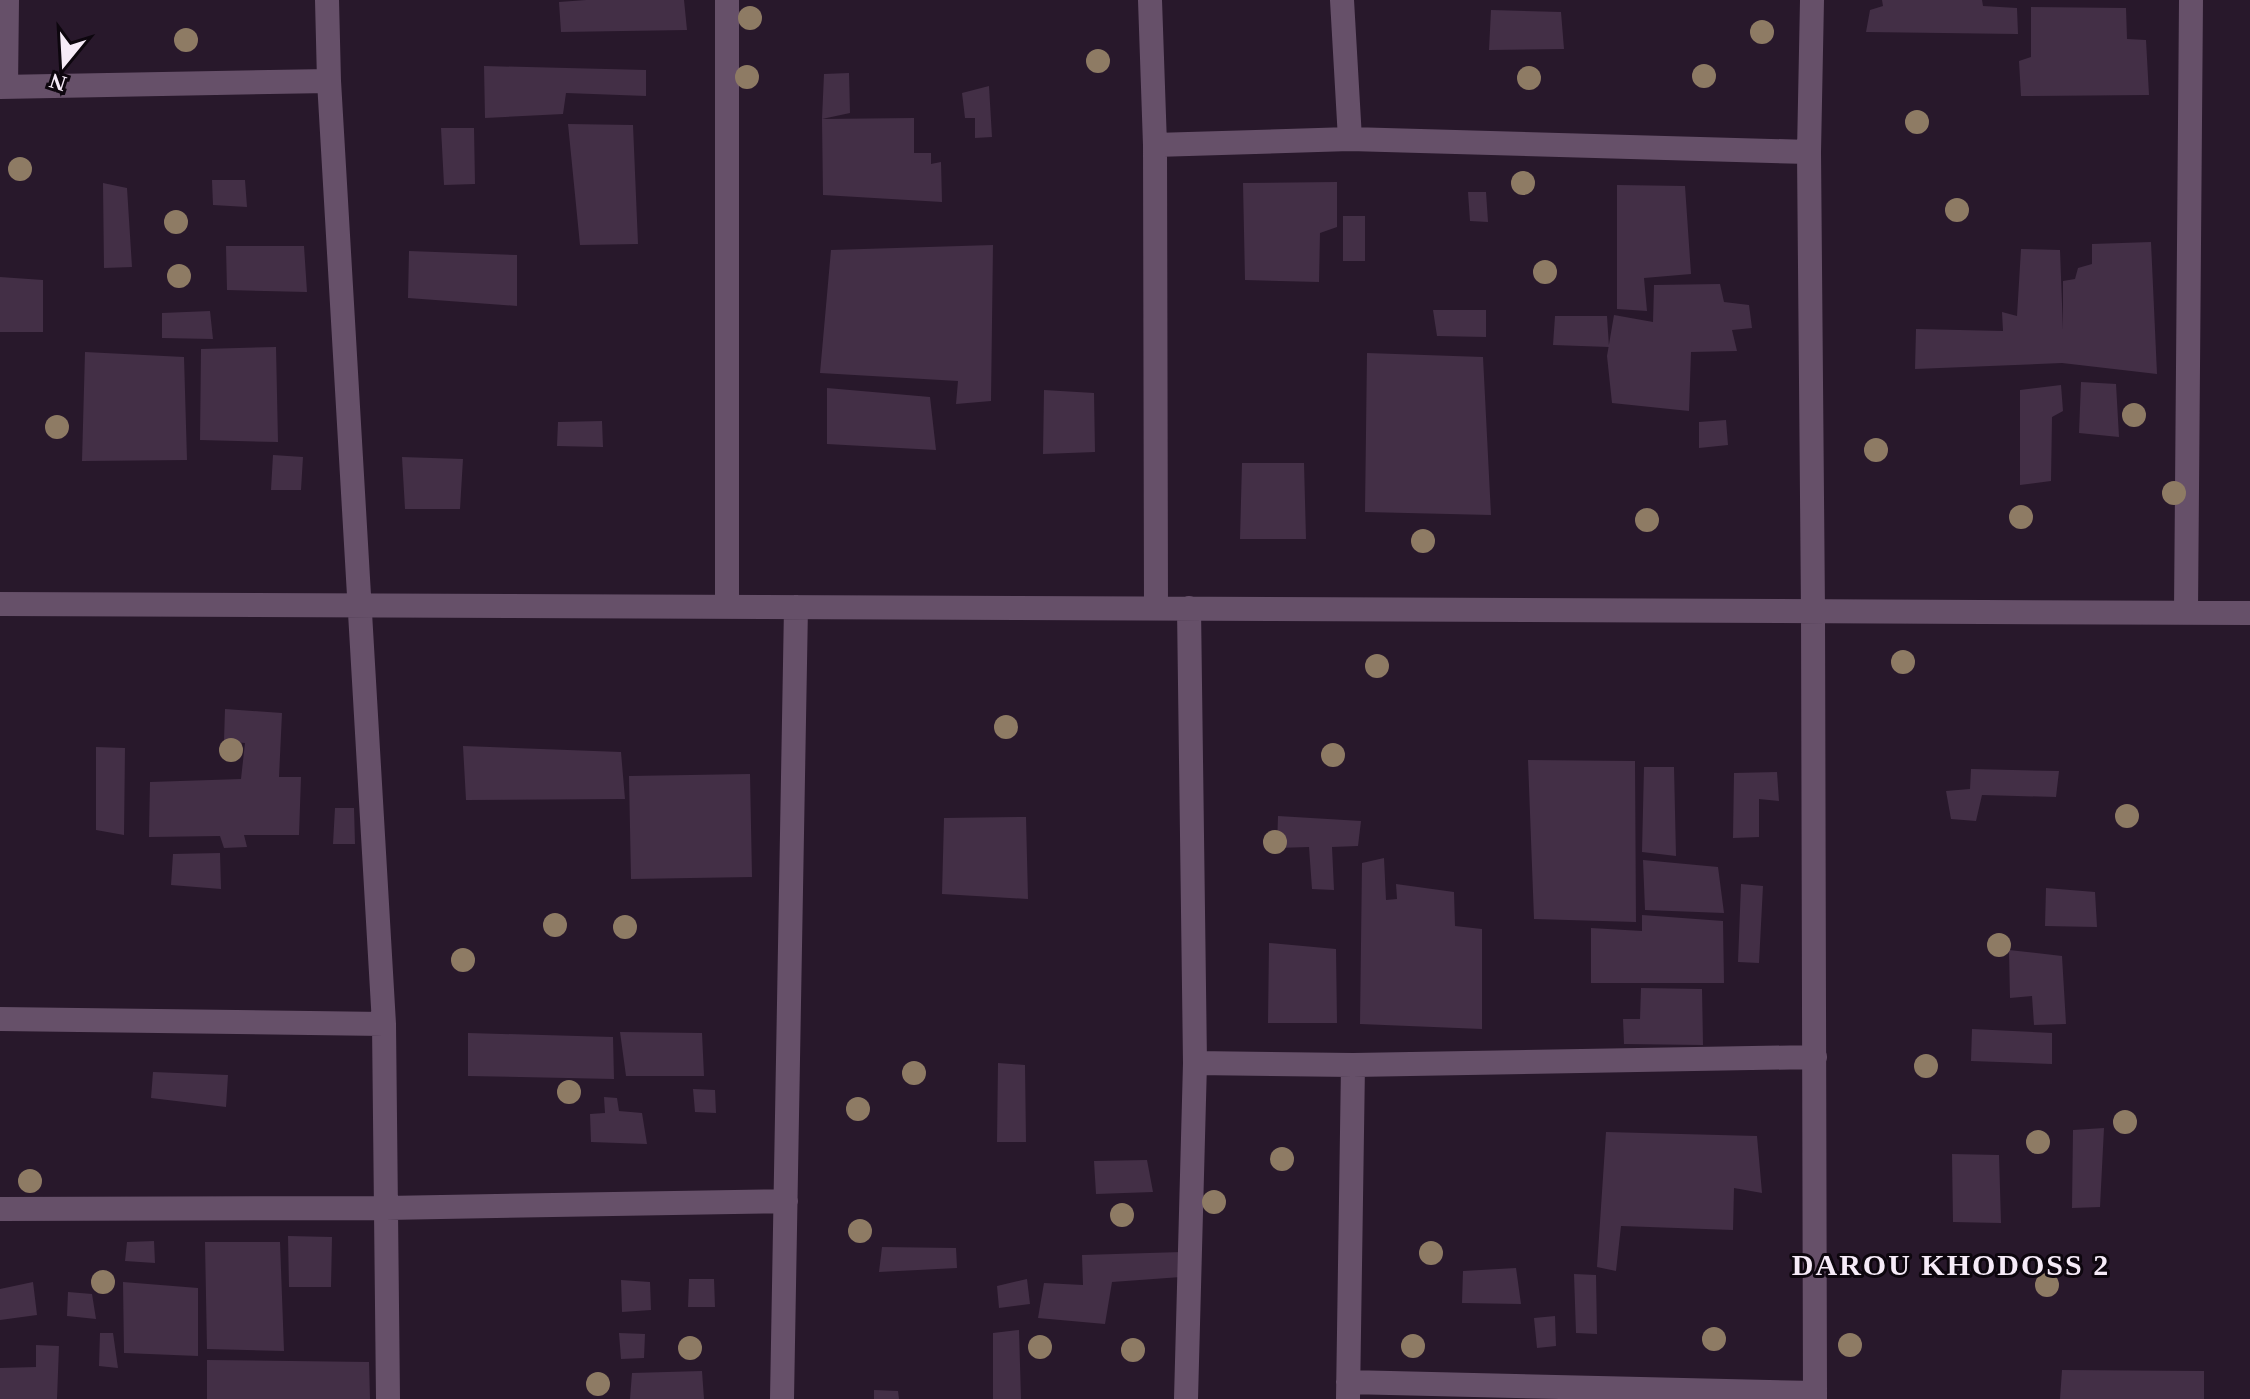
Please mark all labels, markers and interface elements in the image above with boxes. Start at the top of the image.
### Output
north arrow [24,24,104,104]
text: N [46,68,69,97]
district label: DAROU KHODOSS 2 [1792,1248,2110,1281]

